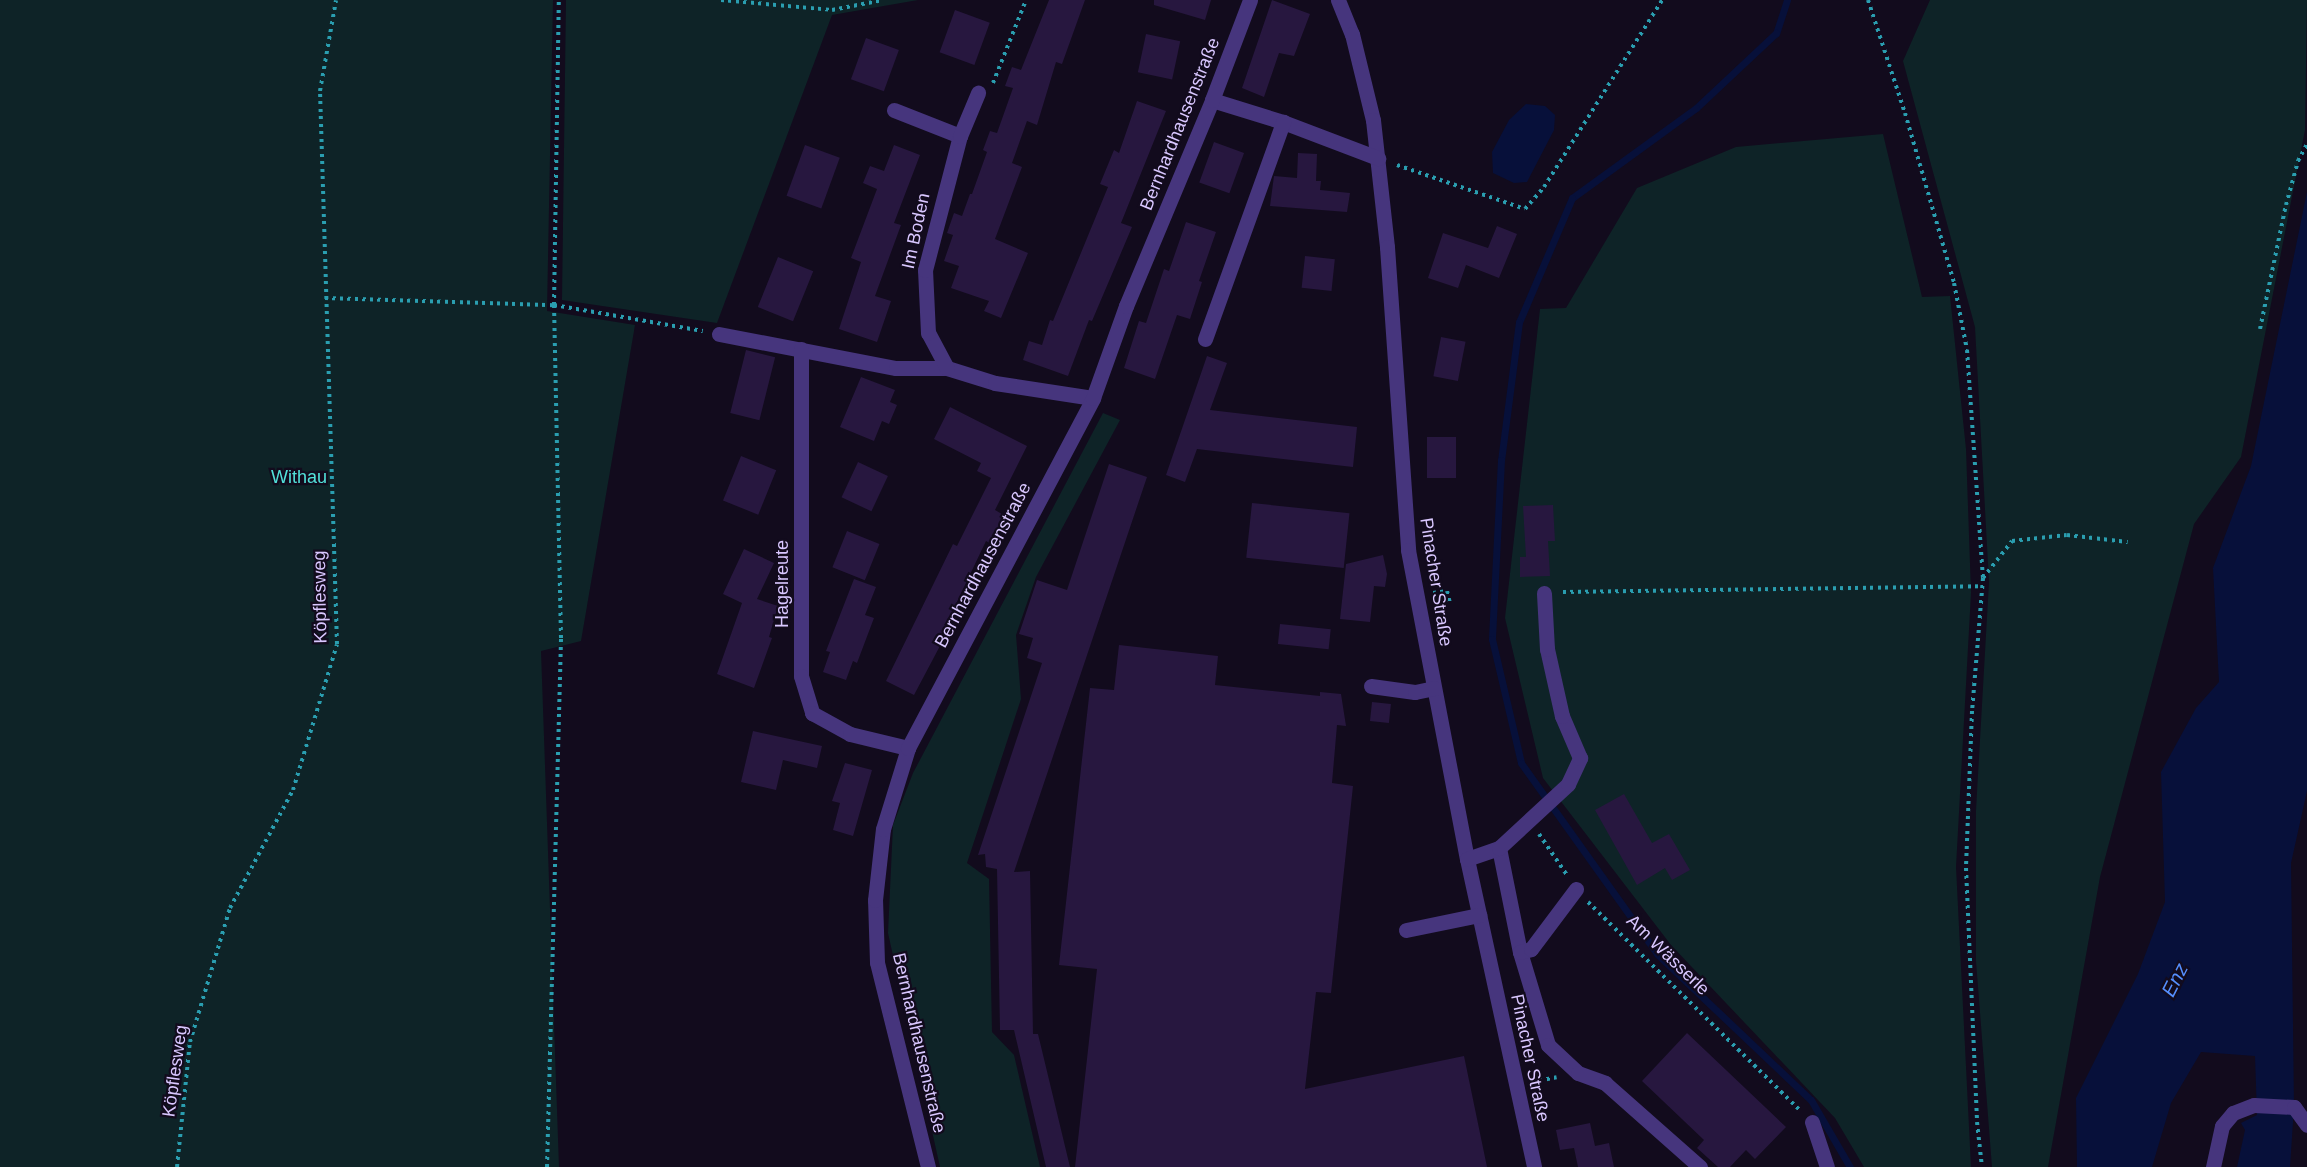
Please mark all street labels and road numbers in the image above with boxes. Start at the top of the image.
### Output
street label: Bernhardhausenstraße [1136,35,1224,213]
street label: Im Boden [897,191,935,271]
street label: Bernhardhausenstraße [930,479,1036,651]
street label: Pinacher Straße [1415,516,1457,648]
street label: Hagelreute [771,540,793,628]
street label: Köpflesweg [308,550,332,644]
street label: Am Wässerle [1622,910,1714,1000]
street label: Bernhardhausenstraße [888,951,950,1135]
street label: Pinacher Straße [1506,992,1554,1124]
street label: Köpflesweg [158,1023,192,1119]

